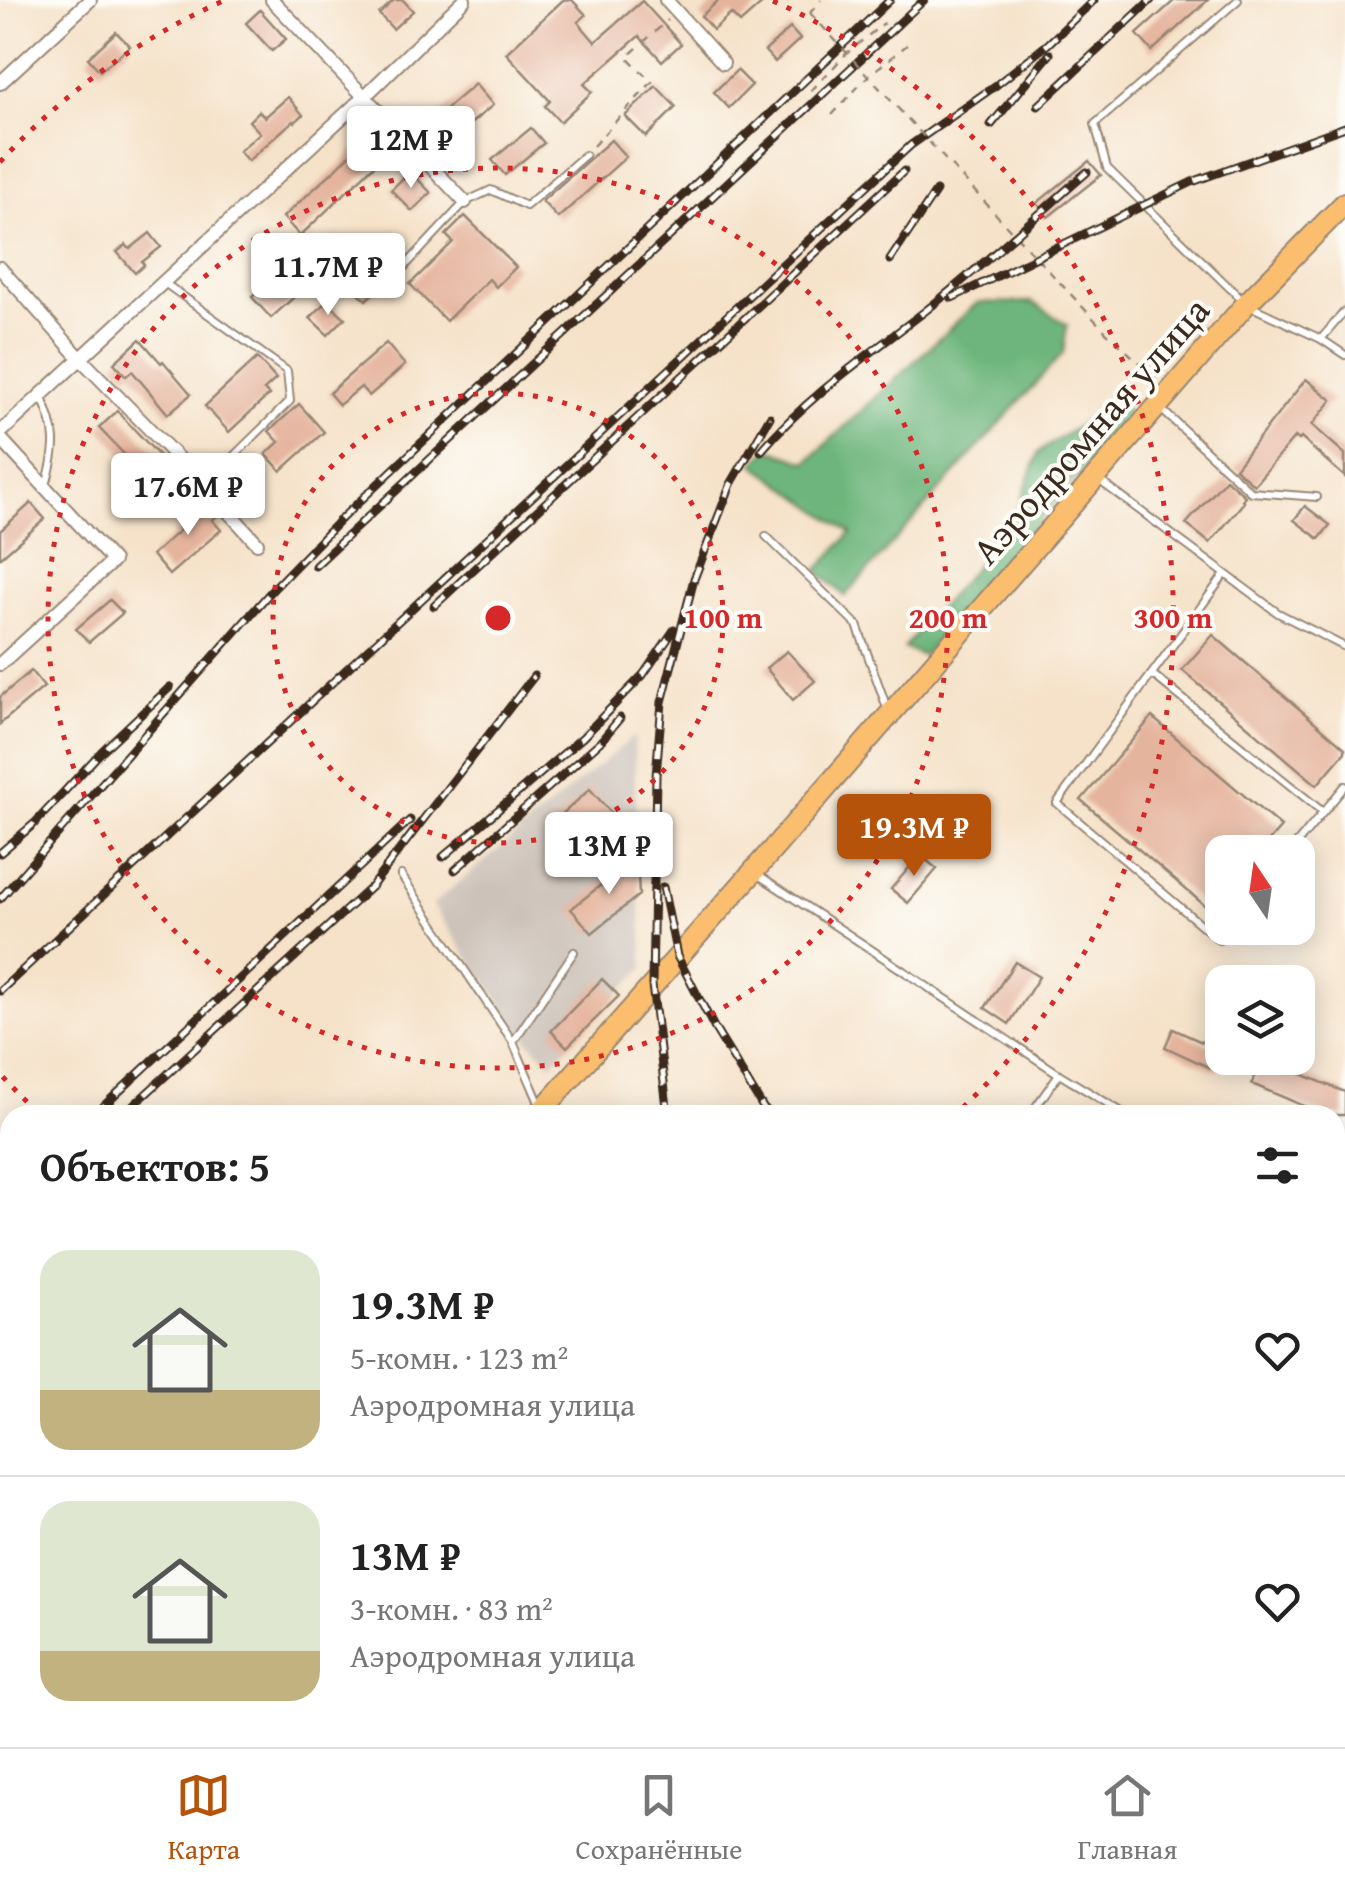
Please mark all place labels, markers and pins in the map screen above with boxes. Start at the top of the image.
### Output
pin: 12M ₽ [341,106,481,191]
pin: 11.7M ₽ [236,233,420,318]
pin: 17.6M ₽ [96,453,280,538]
centre of rings [480,600,516,636]
pin: 19.3M ₽ [822,794,1006,879]
pin: 13M ₽ [539,812,679,897]

